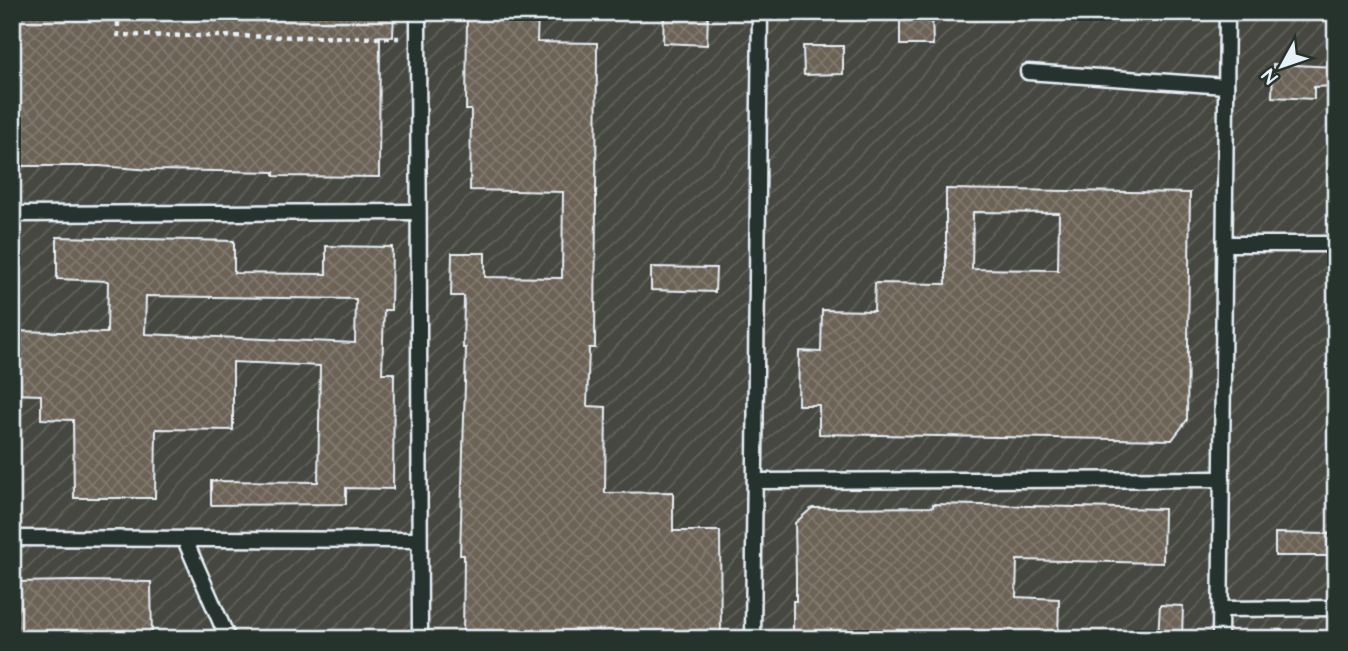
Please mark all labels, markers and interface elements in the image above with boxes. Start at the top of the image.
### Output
north arrow [1246,32,1316,102]
text: N [1256,63,1284,89]

